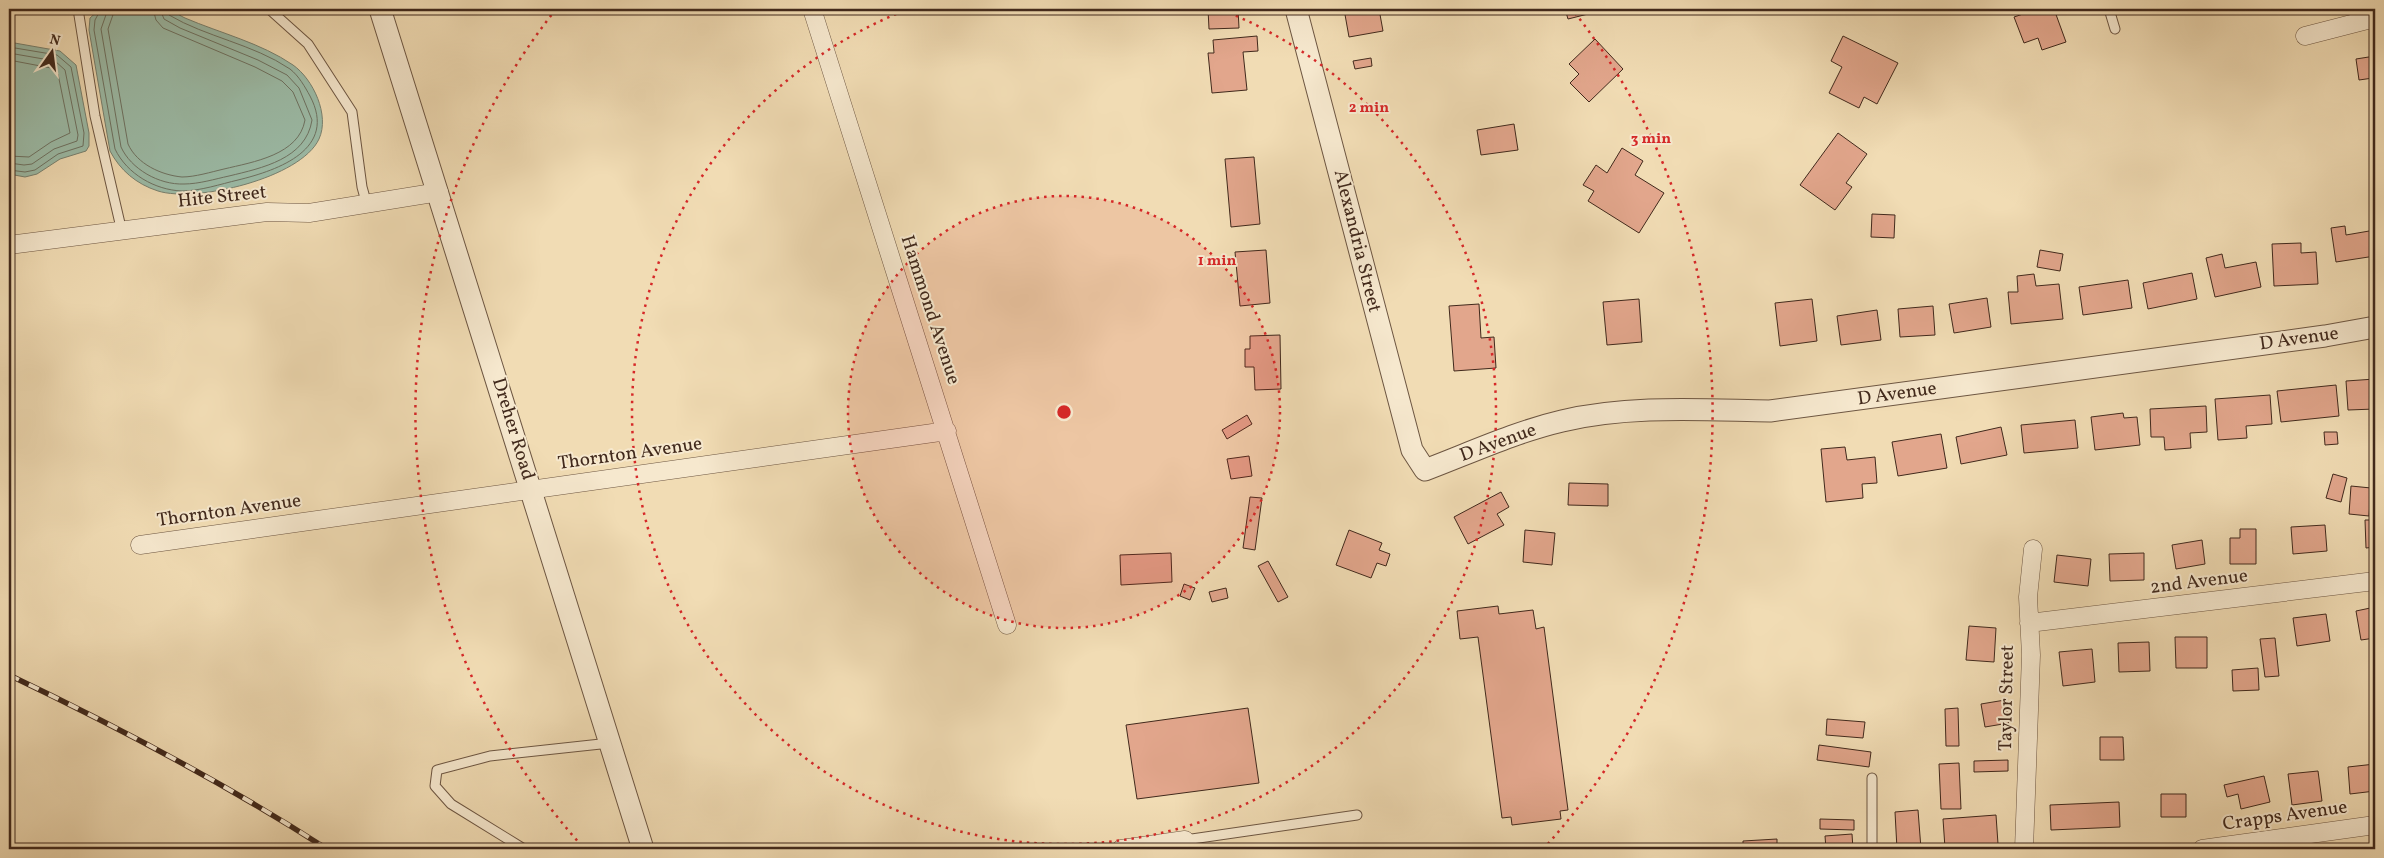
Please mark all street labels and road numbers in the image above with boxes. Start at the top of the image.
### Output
street label: Alexandria Street [1327,167,1387,315]
street label: Hite Street [176,179,268,215]
street label: Hammond Avenue [894,232,966,388]
street label: D Avenue [2258,321,2340,357]
street label: Dreher Road [485,375,541,483]
street label: D Avenue [1856,376,1938,412]
street label: D Avenue [1456,417,1540,469]
street label: Thornton Avenue [556,431,704,477]
street label: Thornton Avenue [155,488,303,534]
street label: 2nd Avenue [2149,563,2249,601]
street label: Taylor Street [1993,644,2021,751]
street label: Crapps Avenue [2221,794,2349,838]

